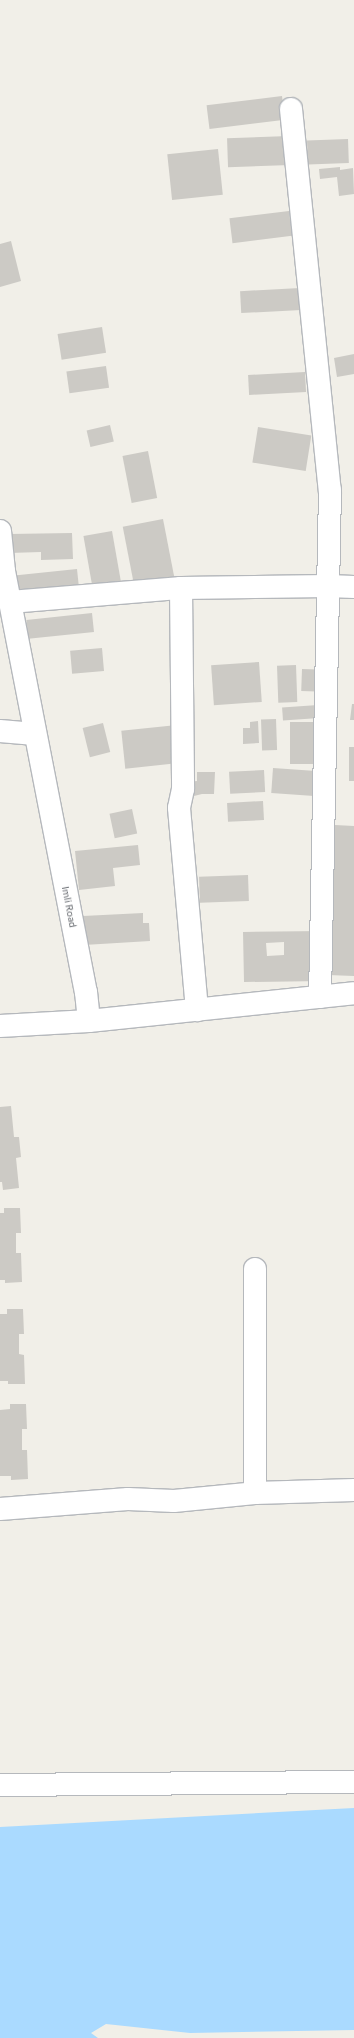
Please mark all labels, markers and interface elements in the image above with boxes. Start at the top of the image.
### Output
street label: Imli Road [59,885,79,929]

